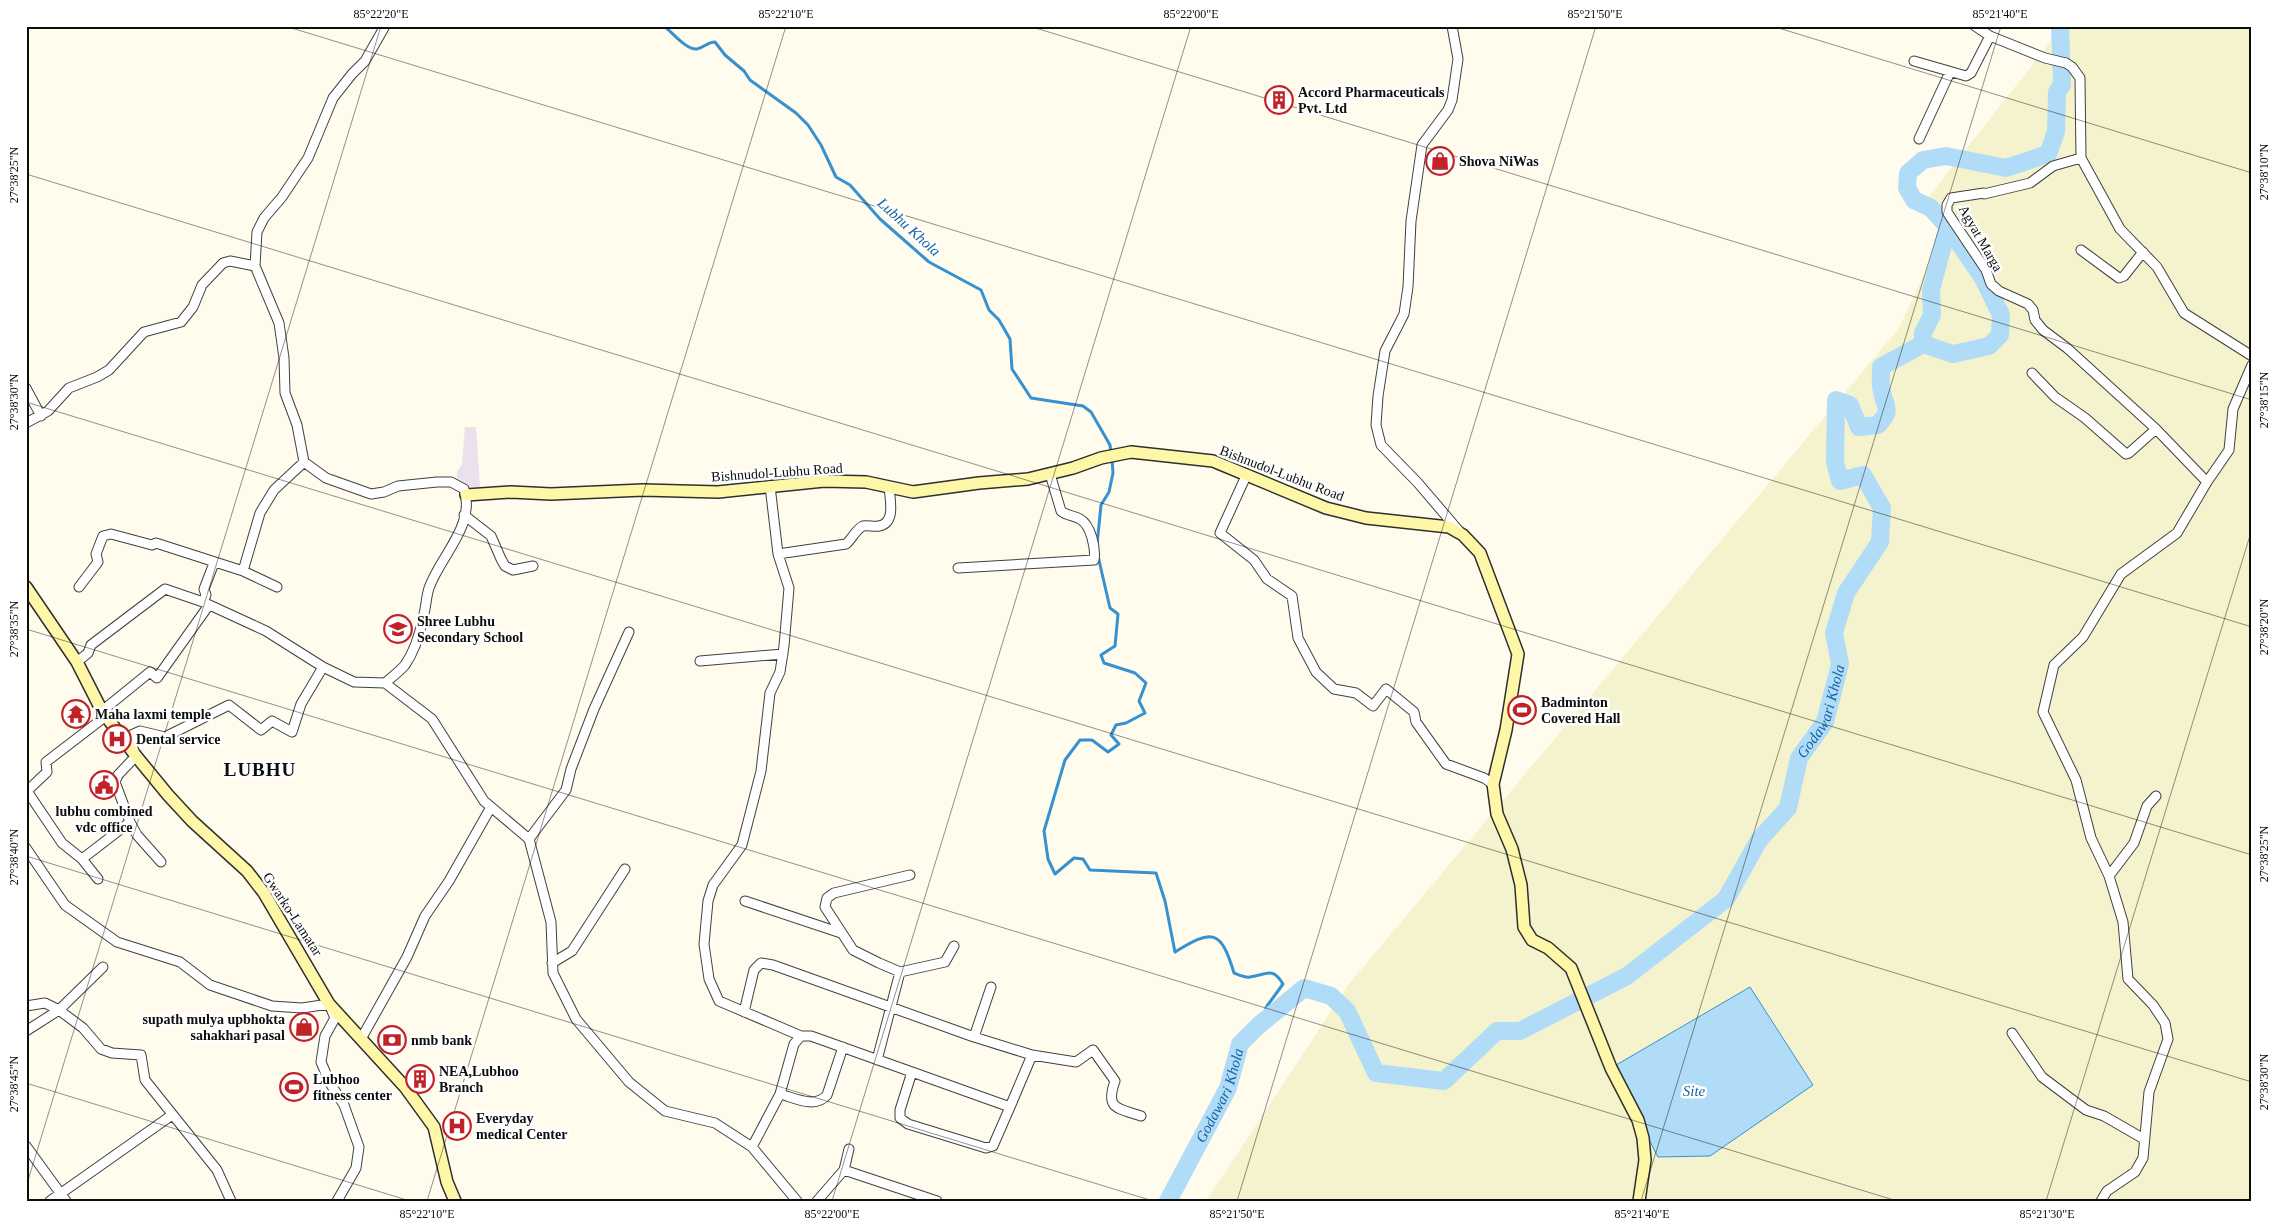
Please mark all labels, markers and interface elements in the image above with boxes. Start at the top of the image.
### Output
text: 85°22'20"E [353,7,409,21]
text: 85°22'10"E [758,7,814,21]
text: 85°22'00"E [1163,7,1219,21]
text: 85°21'50"E [1567,7,1623,21]
text: 85°21'40"E [1972,7,2028,21]
building icon: Accord Pharmaceuticals Pvt. Ltd [1264,85,1294,115]
place label: Accord Pharmaceuticals Pvt. Ltd [1298,85,1445,116]
text: 27°38'10"N [2257,143,2271,200]
text: 27°38'25"N [7,146,21,203]
shop icon: Shova NiWas [1425,146,1455,176]
place label: Shova NiWas [1459,154,1539,169]
water label: Lubhu Khola [874,194,944,259]
street label: Agyat Marga [1956,202,2006,275]
text: 27°38'15"N [2257,371,2271,428]
text: 27°38'30"N [7,373,21,430]
street label: Bishnudol-Lubhu Road [1218,443,1346,504]
street label: Bishnudol-Lubhu Road [711,460,843,485]
text: 27°38'20"N [2257,598,2271,655]
text: 27°38'35"N [7,600,21,657]
school or university icon: Shree Lubhu Secondary School [383,614,413,644]
place label: Shree Lubhu Secondary School [417,614,523,645]
water label: Godawari Khola [1794,663,1848,761]
sports icon: Badminton Covered Hall [1507,695,1537,725]
place label: Badminton Covered Hall [1541,695,1621,726]
temple icon: Maha laxmi temple [61,699,91,729]
place label: Maha laxmi temple [95,707,211,722]
hospital icon: Dental service [102,724,132,754]
place label: Dental service [136,732,220,747]
district label: LUBHU [224,759,296,780]
public building icon: lubhu combined vdc office [89,770,119,800]
place label: lubhu combined vdc office [56,804,153,835]
text: 27°38'25"N [2257,825,2271,882]
text: 27°38'40"N [7,828,21,885]
street label: Gwarko-Lamatar [260,870,325,959]
place label: supath mulya upbhokta sahakhari pasal [143,1012,285,1043]
shop icon: supath mulya upbhokta sahakhari pasal [289,1012,319,1042]
bank icon: nmb bank [377,1025,407,1055]
place label: nmb bank [411,1033,472,1048]
water label: Godawari Khola [1193,1047,1246,1145]
text: 27°38'30"N [2257,1053,2271,1110]
text: 27°38'45"N [7,1055,21,1112]
building icon: NEA,Lubhoo Branch [405,1064,435,1094]
place label: NEA,Lubhoo Branch [439,1064,519,1095]
sports icon: Lubhoo fitness center [279,1072,309,1102]
place label: Lubhoo fitness center [313,1072,392,1103]
water label: Site [1683,1083,1706,1099]
hospital icon: Everyday medical Center [442,1111,472,1141]
place label: Everyday medical Center [476,1111,567,1142]
text: 85°22'10"E [399,1207,455,1221]
text: 85°22'00"E [804,1207,860,1221]
text: 85°21'50"E [1209,1207,1265,1221]
text: 85°21'40"E [1614,1207,1670,1221]
text: 85°21'30"E [2019,1207,2075,1221]

